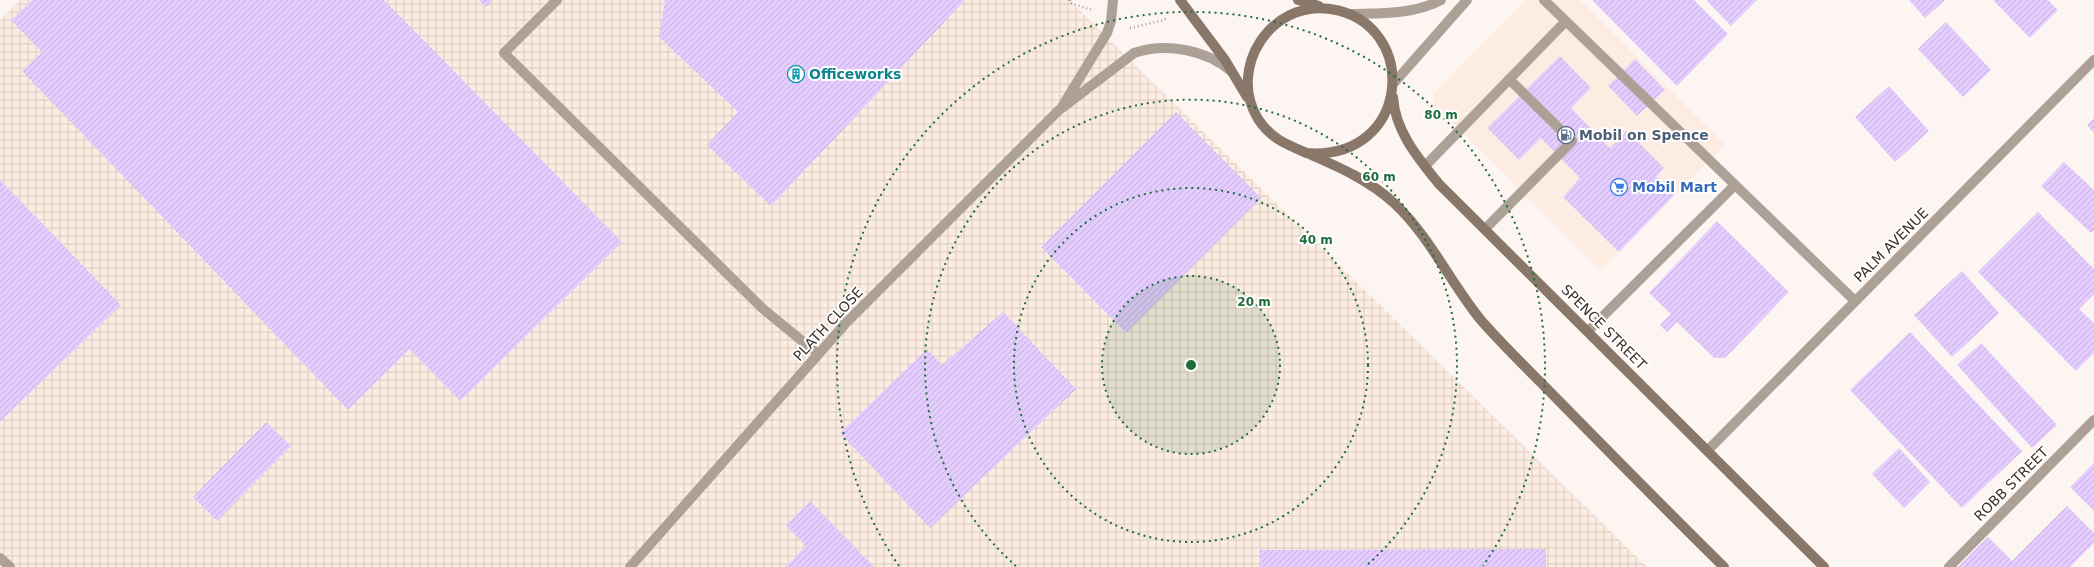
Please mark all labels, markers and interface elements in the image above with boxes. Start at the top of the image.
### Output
building icon: Officeworks [786,64,806,84]
place label: Officeworks [809,66,901,82]
text: 80 m [1424,108,1458,122]
fuel station icon: Mobil on Spence [1556,125,1576,145]
place label: Mobil on Spence [1579,127,1709,143]
text: 60 m [1362,170,1396,184]
supermarket icon: Mobil Mart [1609,177,1629,197]
place label: Mobil Mart [1632,179,1717,195]
street label: PALM AVENUE [1851,205,1931,285]
text: 40 m [1299,233,1333,247]
street label: SPENCE STREET [1558,281,1650,373]
street label: PLATH CLOSE [790,284,866,364]
text: 20 m [1237,295,1271,309]
centre of rings [1184,358,1198,372]
street label: ROBB STREET [1971,443,2052,524]

